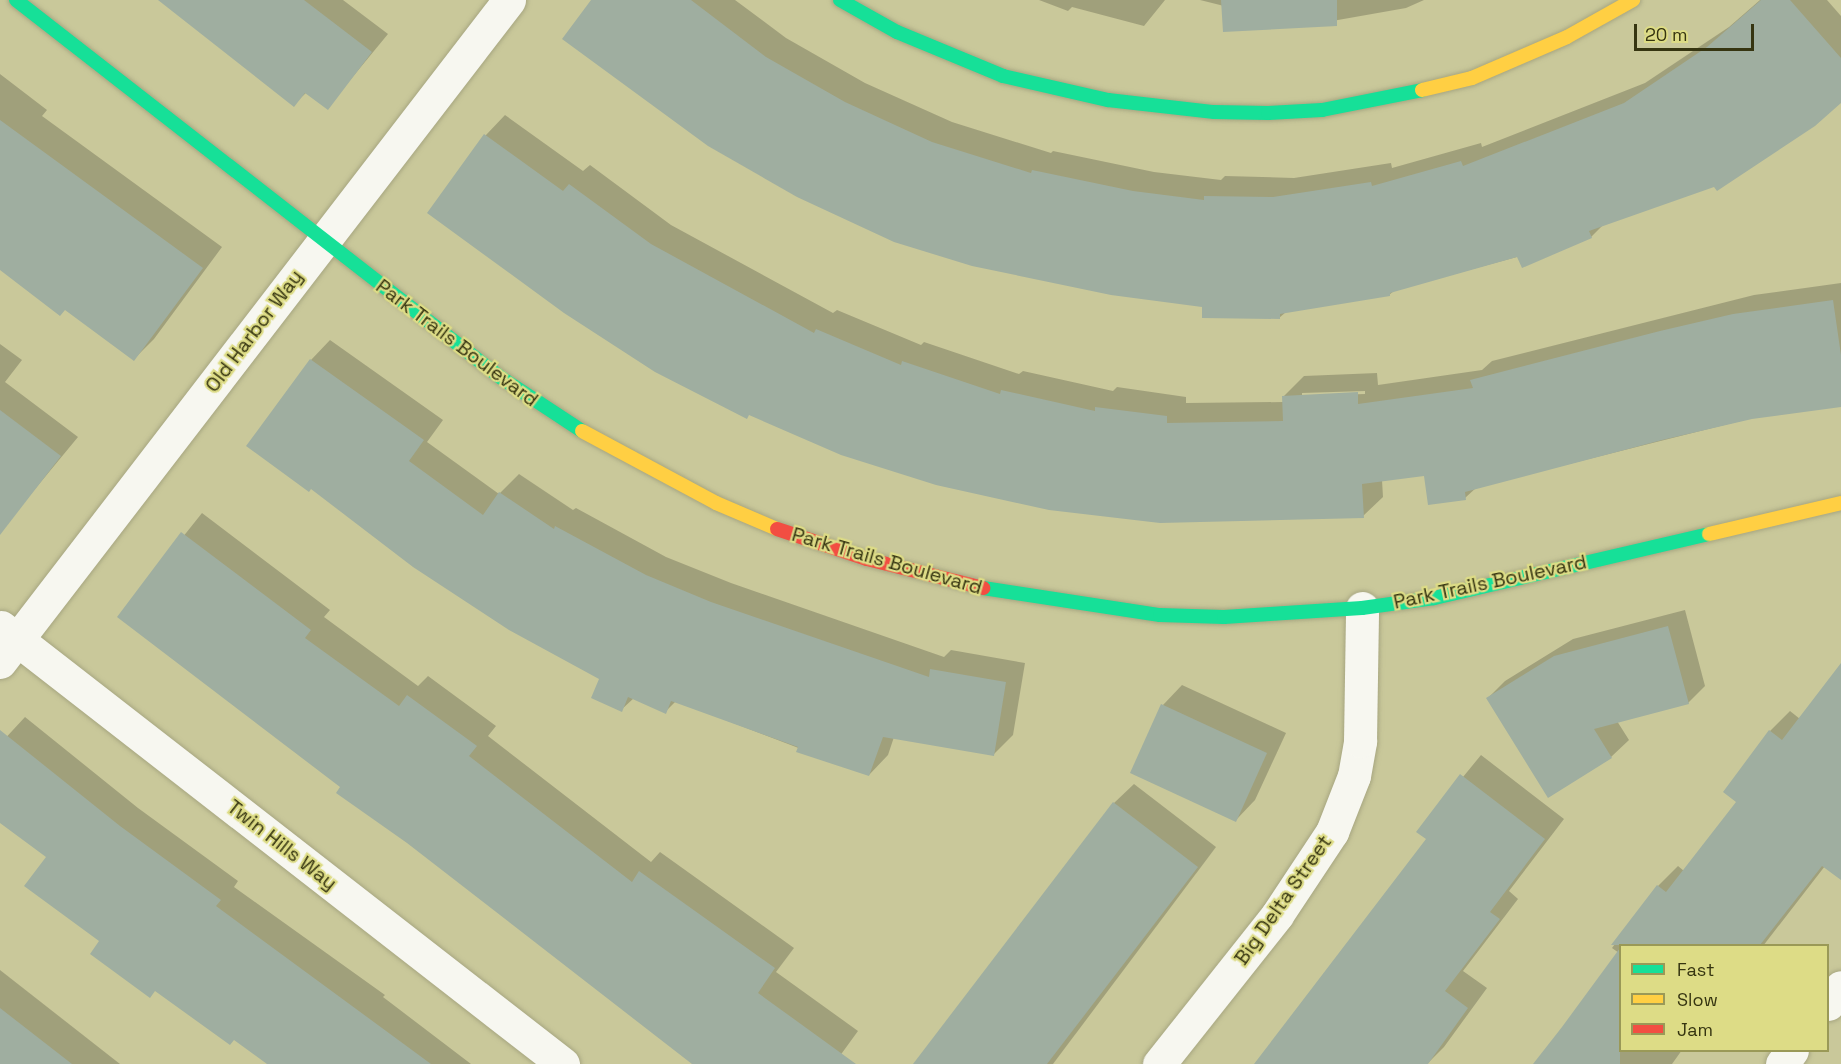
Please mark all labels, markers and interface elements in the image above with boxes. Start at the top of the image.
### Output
scale bar [1637,12,1757,50]
text: 20 m [1645,23,1688,46]
street label: Old Harbor Way [200,265,308,397]
street label: Park Trails Boulevard [371,274,543,412]
street label: Park Trails Boulevard [789,522,985,600]
street label: Park Trails Boulevard [1391,550,1589,614]
street label: Twin Hills Way [222,795,342,895]
street label: Big Delta Street [1229,830,1337,970]
legend [1619,944,1829,1052]
text: Fast [1677,958,1714,981]
text: Slow [1677,988,1718,1011]
text: Jam [1677,1018,1713,1041]

